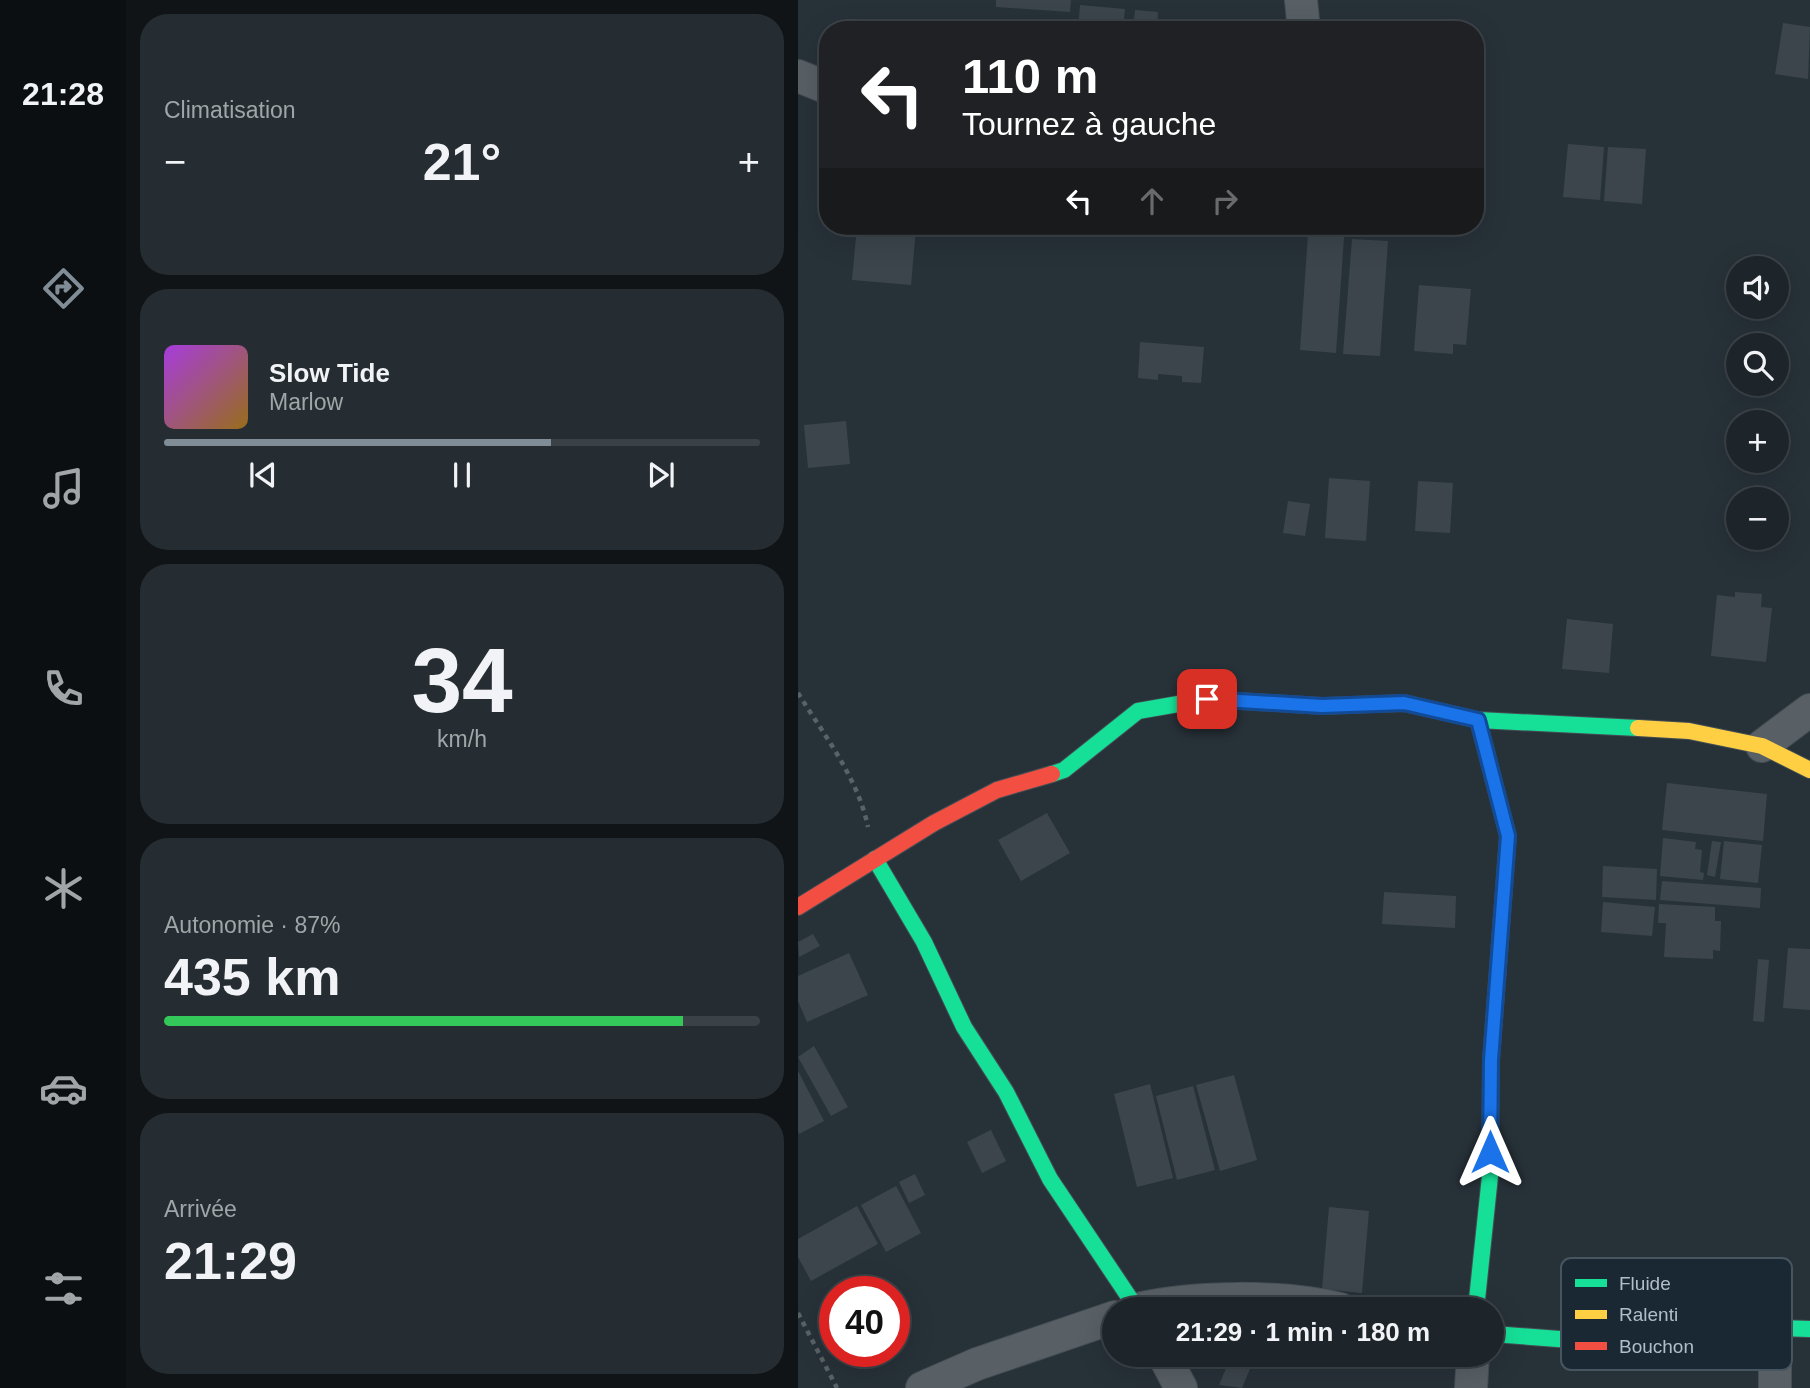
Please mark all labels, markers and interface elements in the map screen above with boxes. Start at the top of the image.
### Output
icon: left [847,49,938,140]
text: 110 m [962,49,1098,103]
text: 21:28 [22,76,104,112]
text: Climatisation [164,97,296,123]
text: Tournez à gauche [962,106,1216,142]
text: 21° [423,133,501,191]
text: − [164,141,186,183]
text: + [738,141,760,183]
icon: left [1060,182,1098,220]
icon: ahead [1133,182,1171,220]
icon: right [1206,182,1244,220]
map controls [1726,256,1789,550]
button: sound [1726,256,1789,319]
icon: directions [39,264,88,313]
button: search [1726,333,1789,396]
text: Slow Tide [269,358,390,388]
text: Marlow [269,389,343,415]
button: + [1726,410,1789,473]
icon: previous [244,456,282,494]
icon: pause [443,456,481,494]
icon: next [642,456,680,494]
icon: music [39,464,88,513]
button: − [1726,487,1789,550]
text: 34 [411,630,513,731]
icon: phone [39,664,88,713]
pin [1177,669,1237,729]
icon: arrive [1188,680,1226,718]
text: km/h [437,726,487,752]
icon: climate [39,864,88,913]
text: Autonomie · 87% [164,912,340,938]
text: 435 km [164,948,340,1006]
icon: car [39,1064,88,1113]
position arrow [1453,1115,1527,1189]
text: Arrivée [164,1196,237,1222]
text: 21:29 [164,1232,297,1290]
legend [1561,1258,1792,1370]
icon: filters [39,1264,88,1313]
text: Fluide [1619,1273,1671,1294]
speed limit sign: 40 [819,1276,910,1367]
text: Ralenti [1619,1304,1678,1325]
text: 21:29 · 1 min · 180 m [1176,1317,1430,1347]
text: Bouchon [1619,1336,1694,1357]

